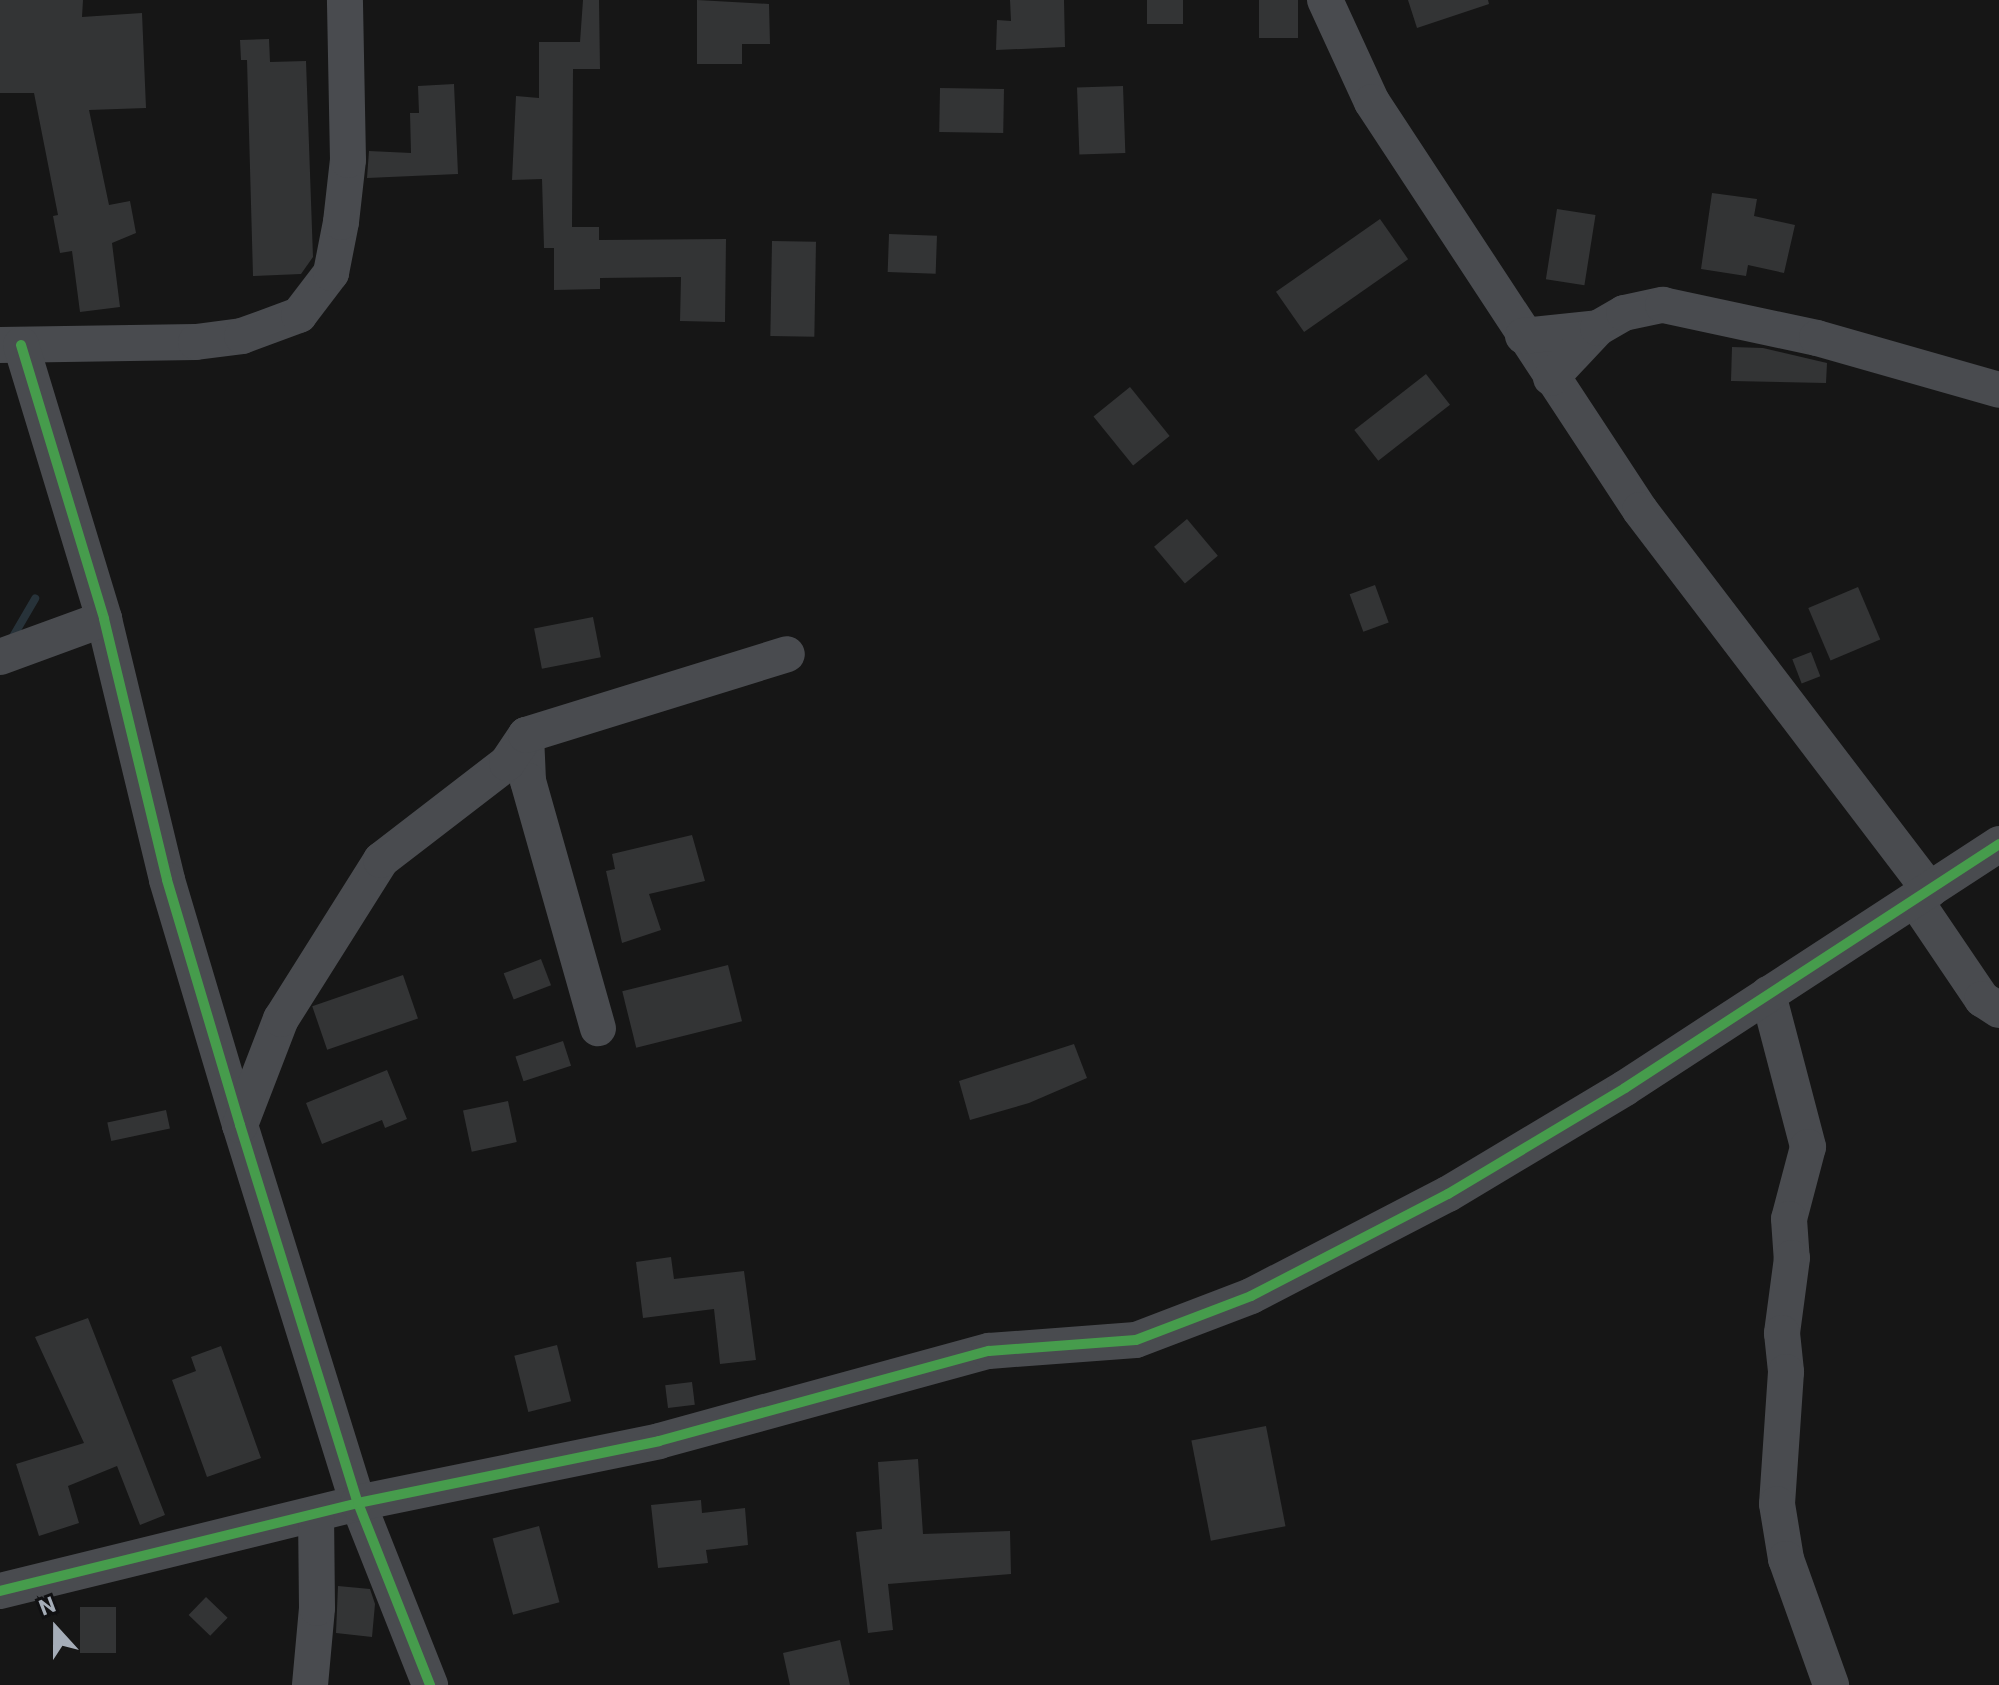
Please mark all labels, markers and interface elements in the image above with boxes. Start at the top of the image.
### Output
north arrow [16,1589,96,1669]
text: N [35,1592,59,1621]

